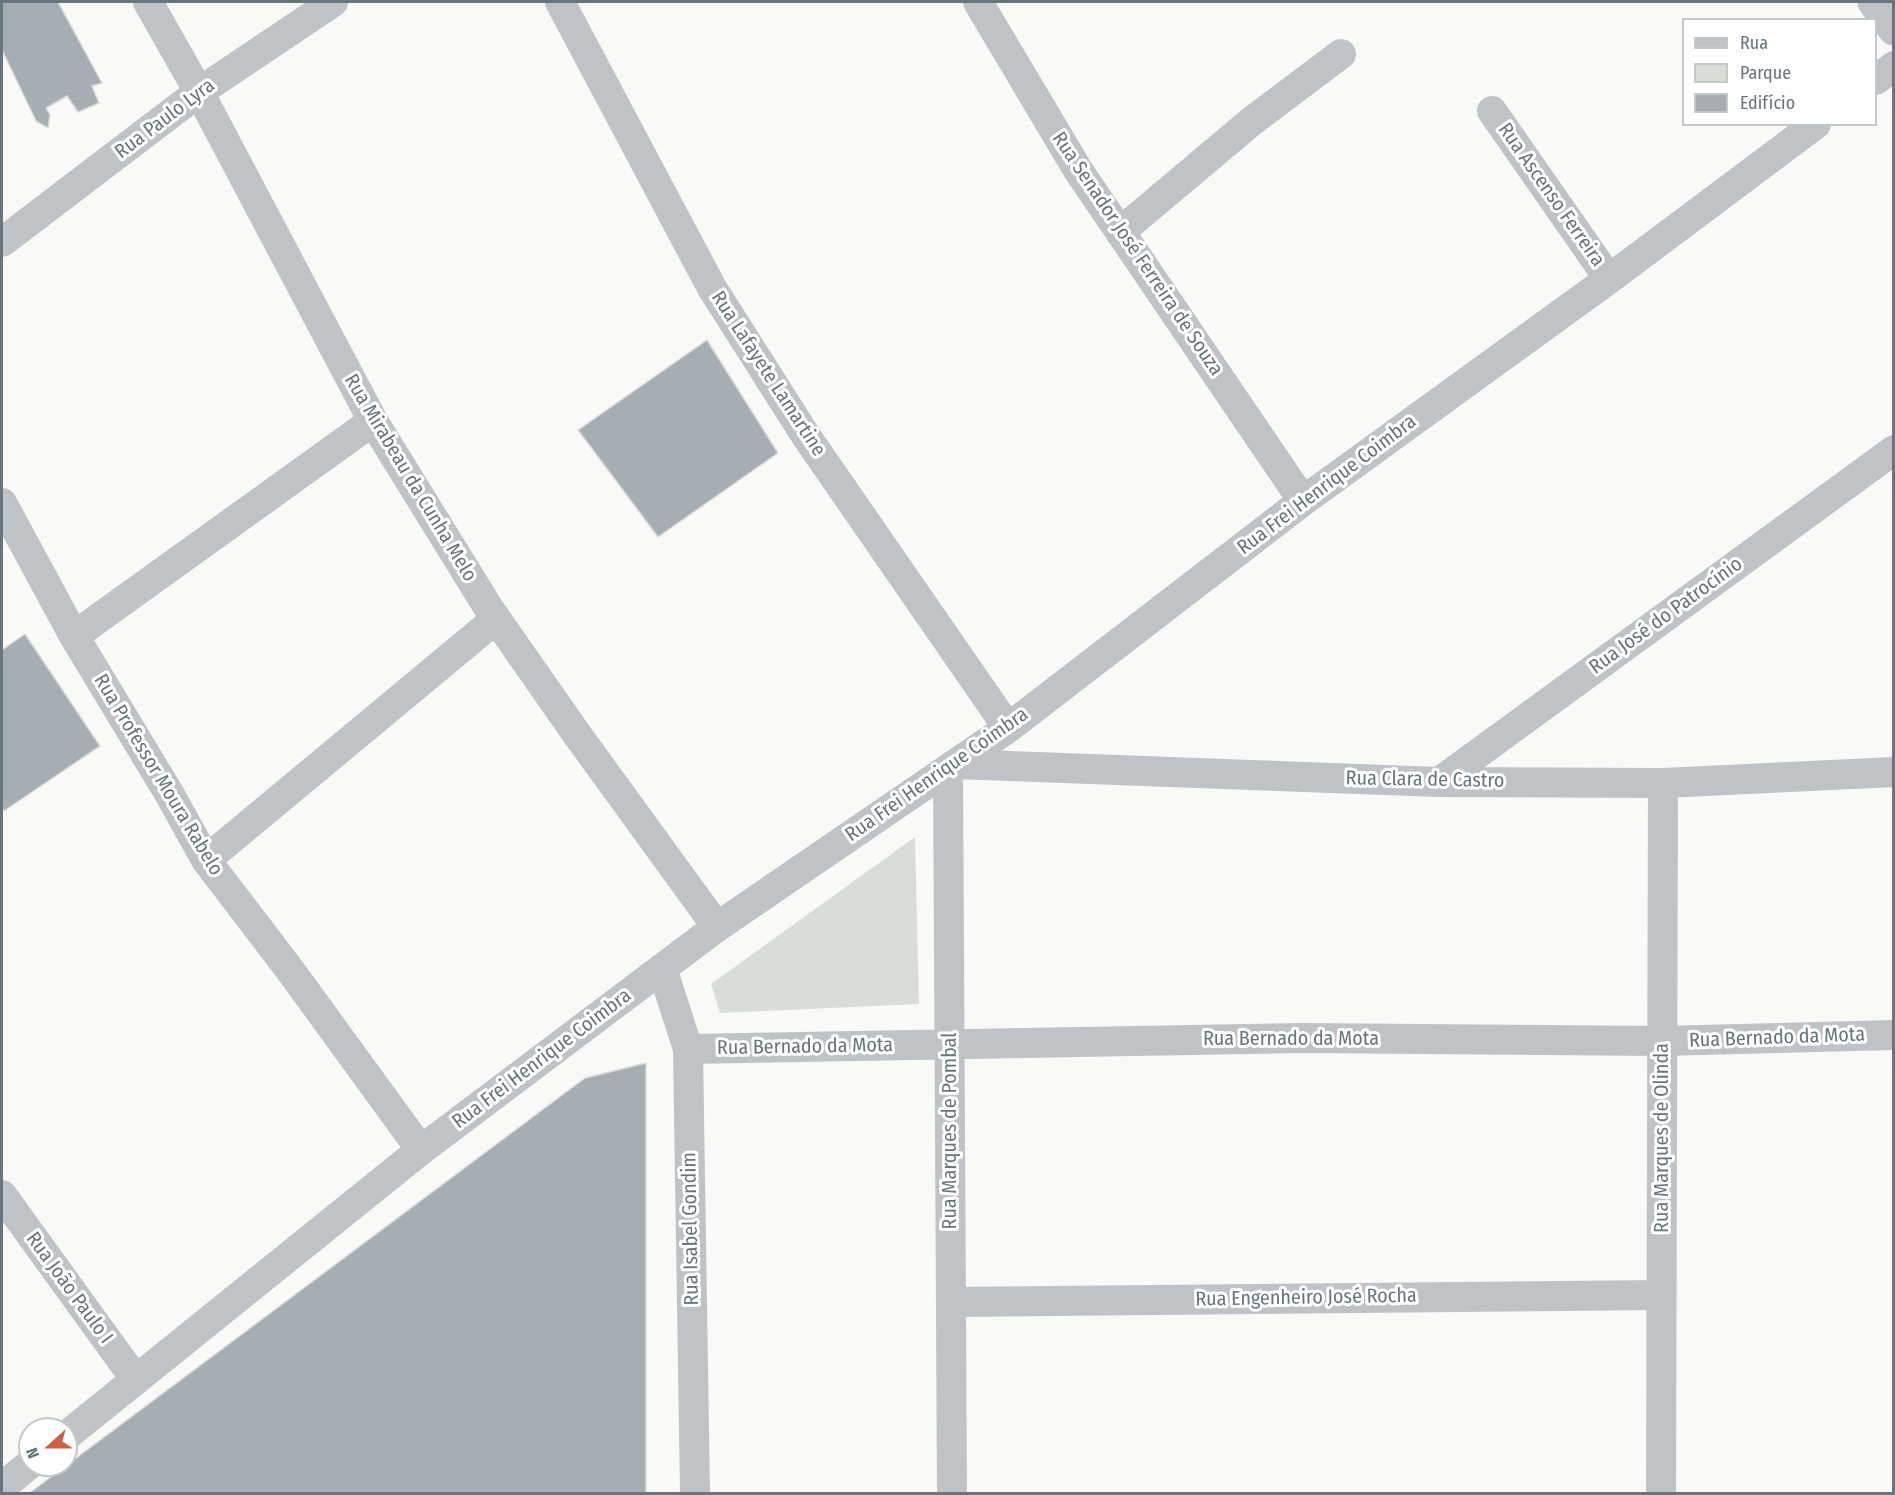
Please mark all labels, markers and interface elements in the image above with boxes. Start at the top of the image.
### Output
legend [1682,18,1877,126]
text: Rua [1740,32,1768,54]
text: Parque [1740,62,1791,84]
street label: Rua Paulo Lyra [110,74,220,164]
text: Edifício [1740,92,1795,114]
street label: Rua Ascenso Ferreira [1493,119,1609,271]
street label: Rua Senador José Ferreira de Souza [1046,128,1228,380]
street label: Rua Lafayete Lamartine [706,287,830,461]
street label: Rua Mirabeau da Cunha Melo [339,370,481,586]
street label: Rua Frei Henrique Coimbra [1233,410,1421,560]
street label: Rua José do Patrocínio [1585,552,1747,680]
street label: Rua Professor Moura Rabelo [88,670,228,880]
street label: Rua Frei Henrique Coimbra [841,703,1033,847]
street label: Rua Clara de Castro [1346,767,1504,793]
street label: Rua Frei Henrique Coimbra [448,984,636,1134]
street label: Rua Bernado da Mota [1689,1023,1865,1053]
street label: Rua Bernado da Mota [1203,1027,1379,1051]
street label: Rua Bernado da Mota [717,1033,893,1061]
street label: Rua Marques de Pombal [938,1033,962,1229]
street label: Rua Marques de Olinda [1650,1043,1674,1233]
street label: Rua Isabel Gondim [678,1152,704,1306]
street label: Rua João Paulo I [20,1228,118,1348]
street label: Rua Engenheiro José Rocha [1195,1284,1417,1312]
north arrow [18,1417,78,1477]
text: N [22,1445,43,1461]

